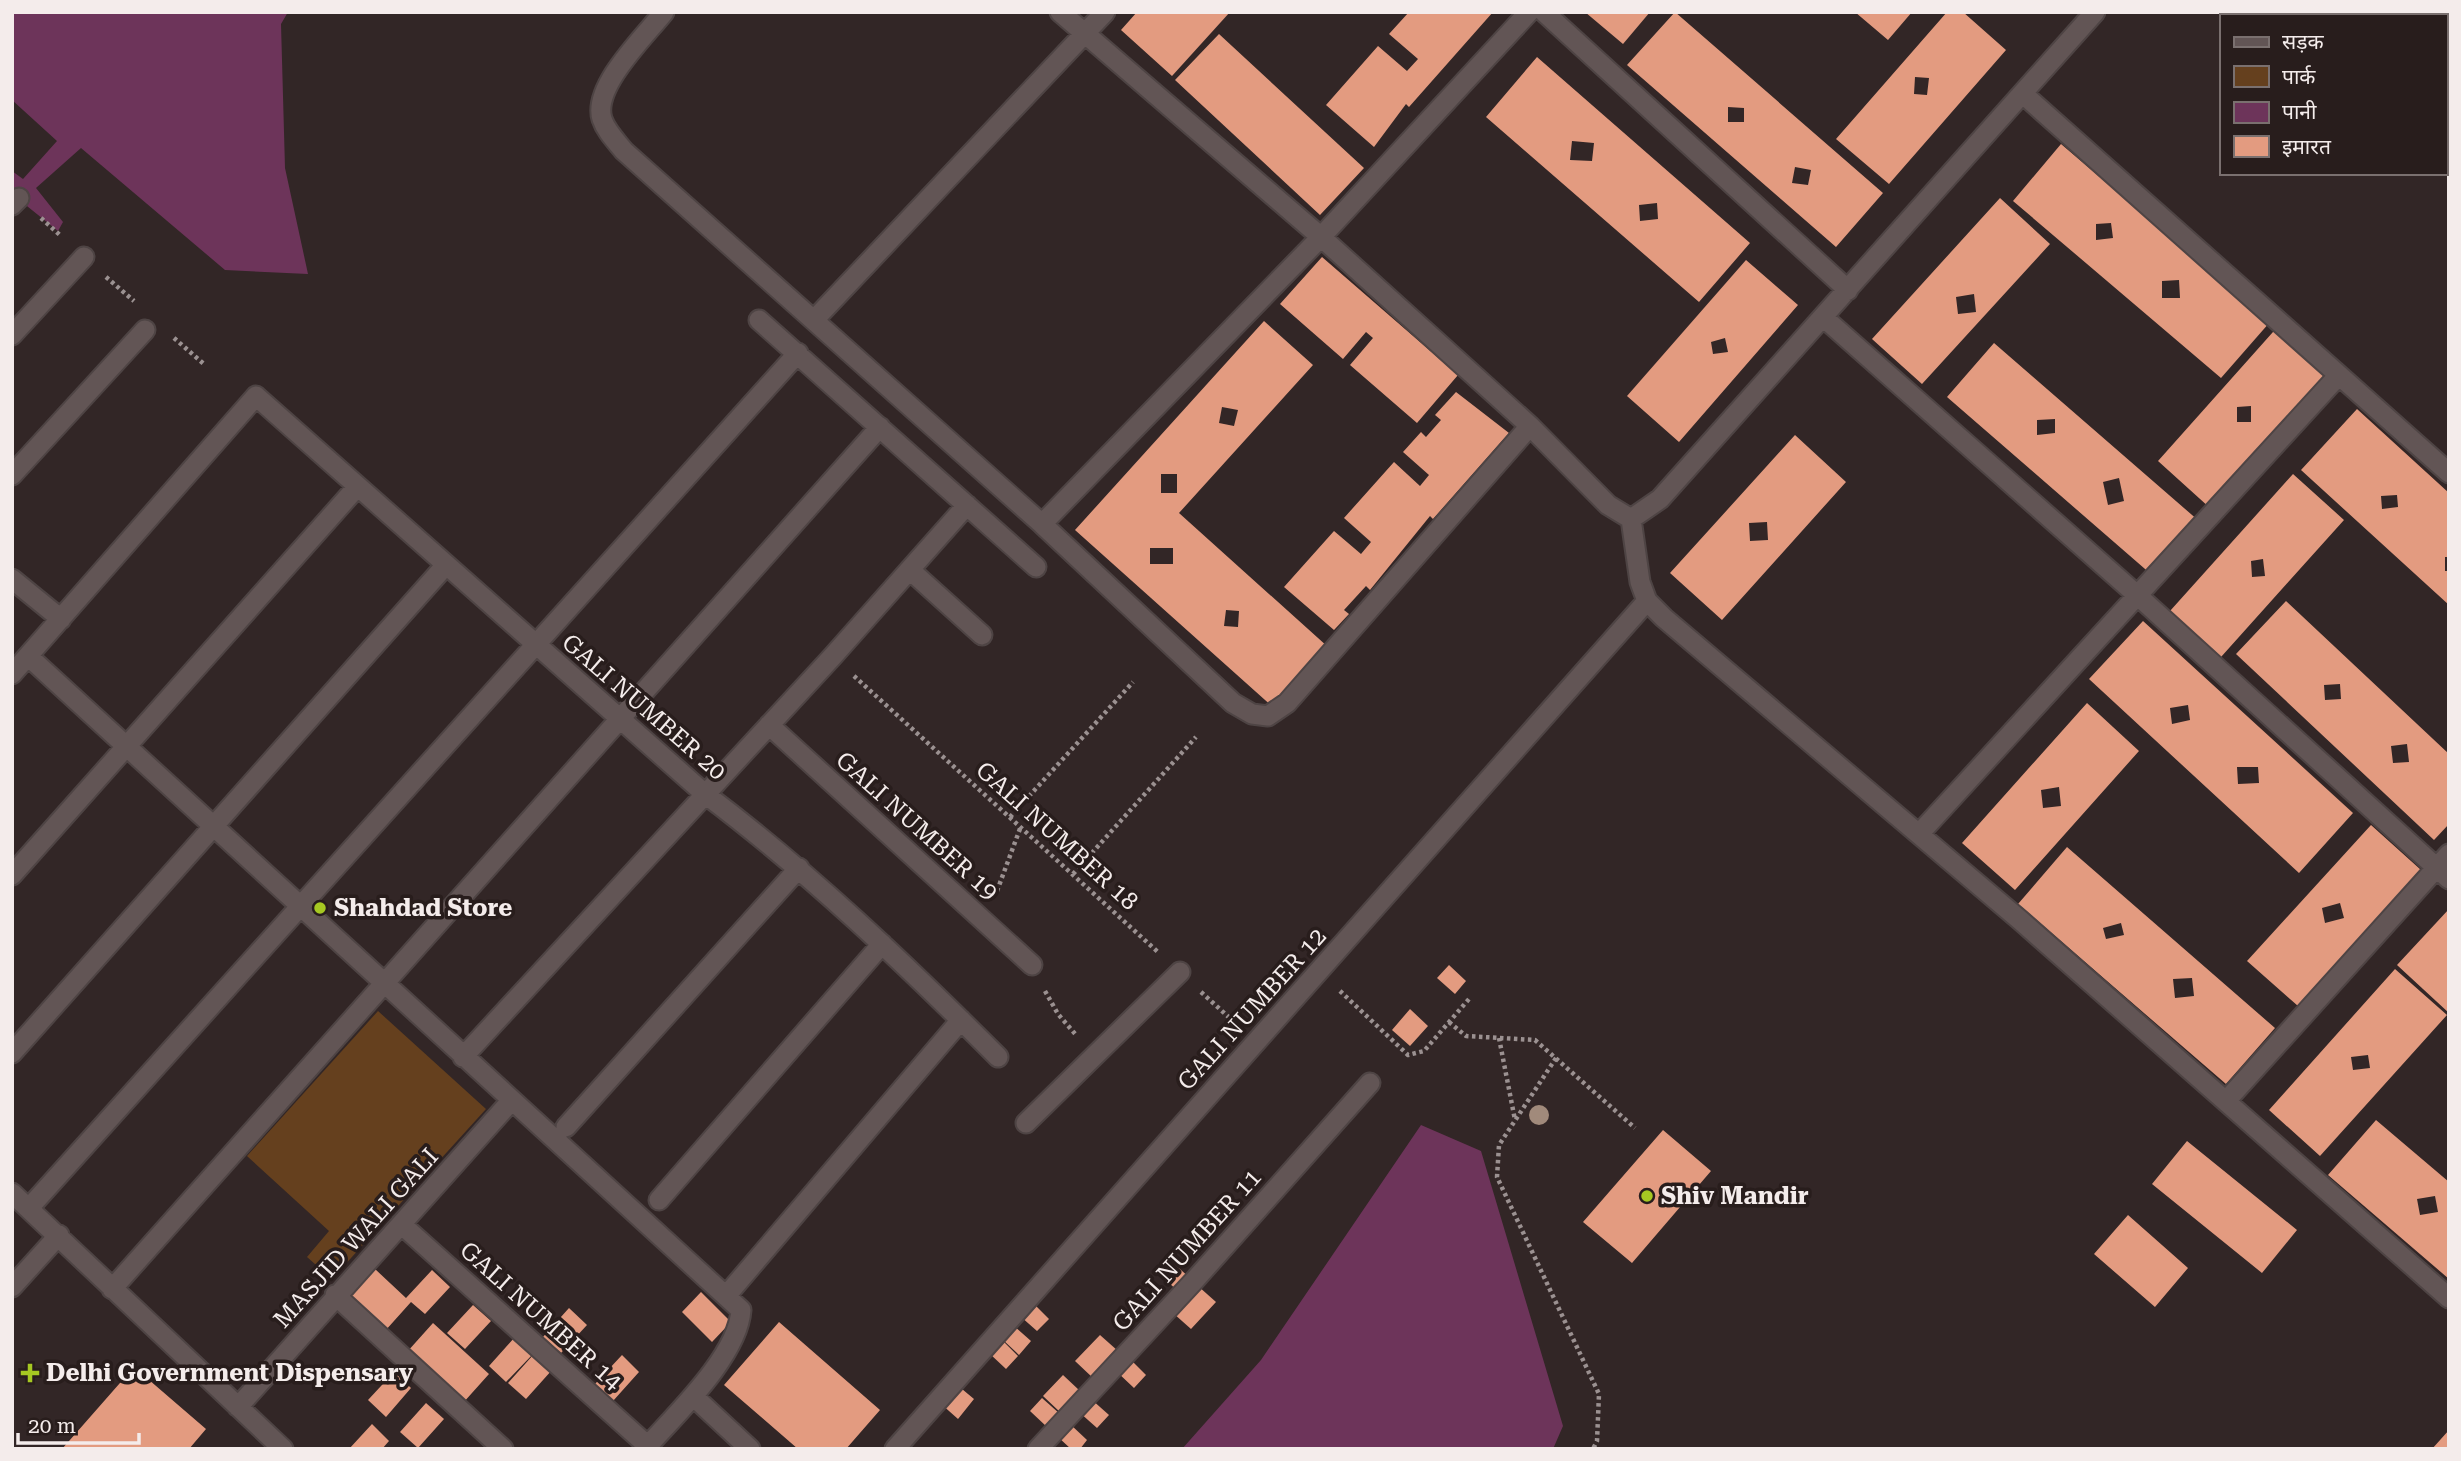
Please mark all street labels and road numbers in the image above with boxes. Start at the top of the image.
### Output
street label: GALI NUMBER 20 [556,628,732,786]
street label: GALI NUMBER 19 [830,746,1004,906]
street label: GALI NUMBER 18 [970,756,1144,916]
street label: GALI NUMBER 12 [1172,922,1332,1096]
street label: MASJID WALI GALI [268,1142,444,1334]
street label: GALI NUMBER 11 [1107,1163,1267,1337]
street label: GALI NUMBER 14 [454,1236,628,1396]

